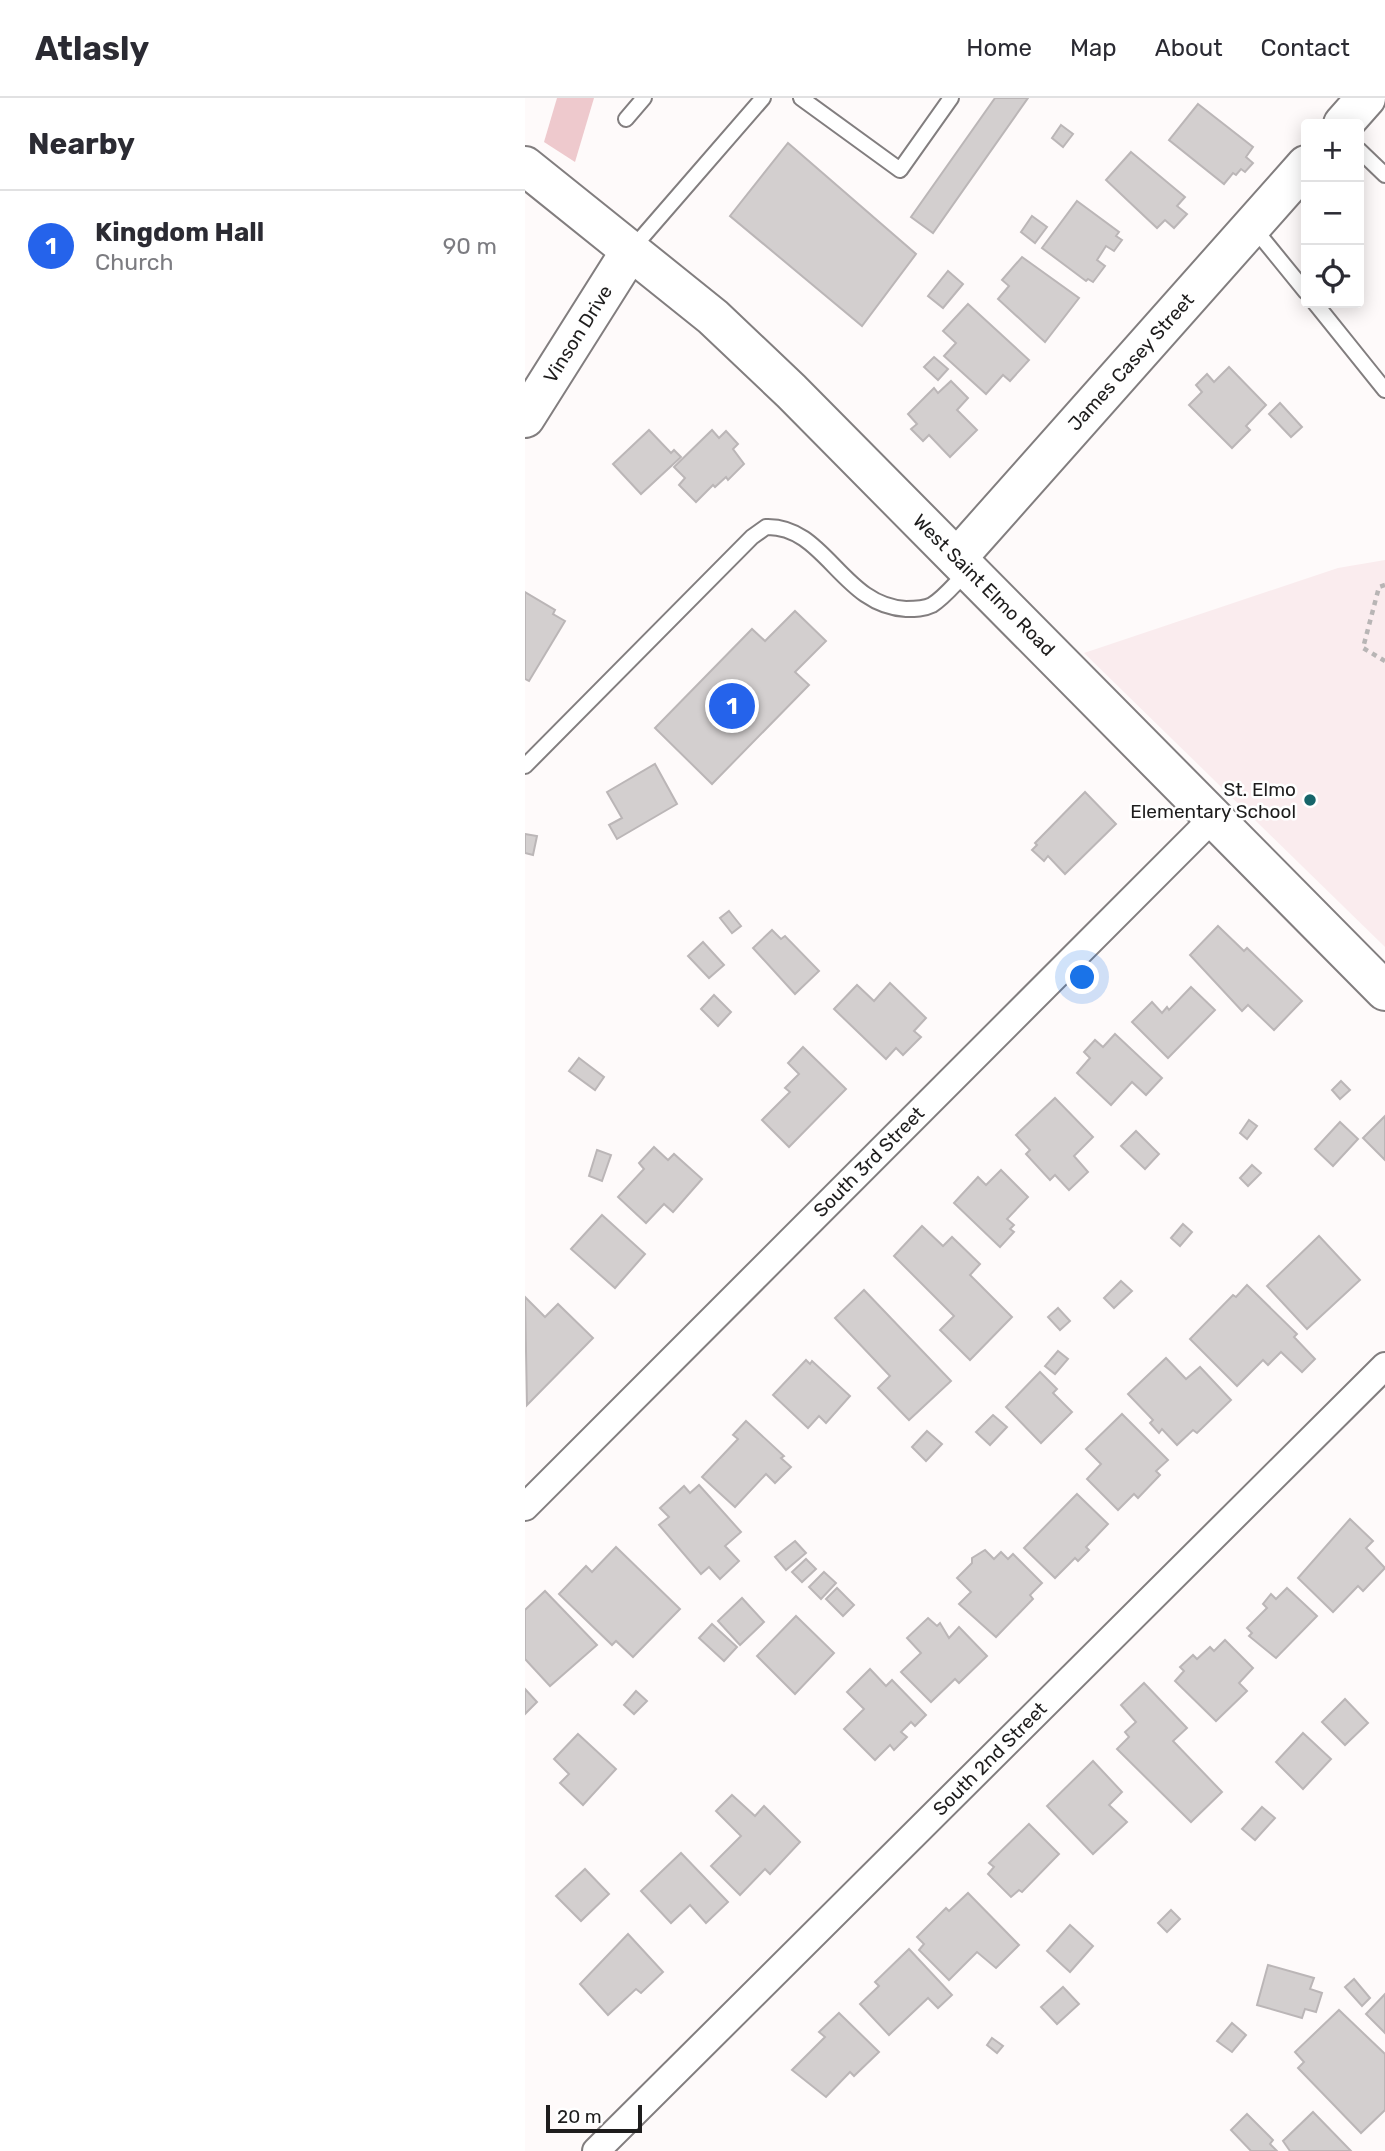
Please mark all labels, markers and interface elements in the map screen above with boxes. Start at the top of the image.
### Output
text: Atlasly [35,29,149,68]
text: Home [966,34,1032,62]
text: Map [1070,34,1117,62]
text: About [1155,34,1223,62]
text: Contact [1261,34,1350,62]
map controls [1301,119,1364,308]
button: + [1301,119,1364,182]
text: Nearby [28,126,135,162]
button: − [1301,182,1364,245]
text: Kingdom Hall [95,217,264,248]
text: 1 [45,232,57,260]
text: 90 m [443,232,497,260]
button: locate [1301,245,1364,308]
text: Church [95,248,173,276]
street label: Vinson Drive [539,281,617,387]
street label: James Casey Street [1063,288,1199,435]
street label: West Saint Elmo Road [908,509,1060,661]
pin: 1 [709,680,755,732]
place label: St. Elmo Elementary School [1130,778,1296,823]
marker: St. Elmo Elementary School [1302,792,1318,808]
your location [1065,960,1099,994]
street label: South 3rd Street [809,1101,930,1222]
street label: South 2nd Street [928,1697,1052,1821]
scale bar [546,2102,642,2134]
text: 20 m [557,2105,602,2128]

